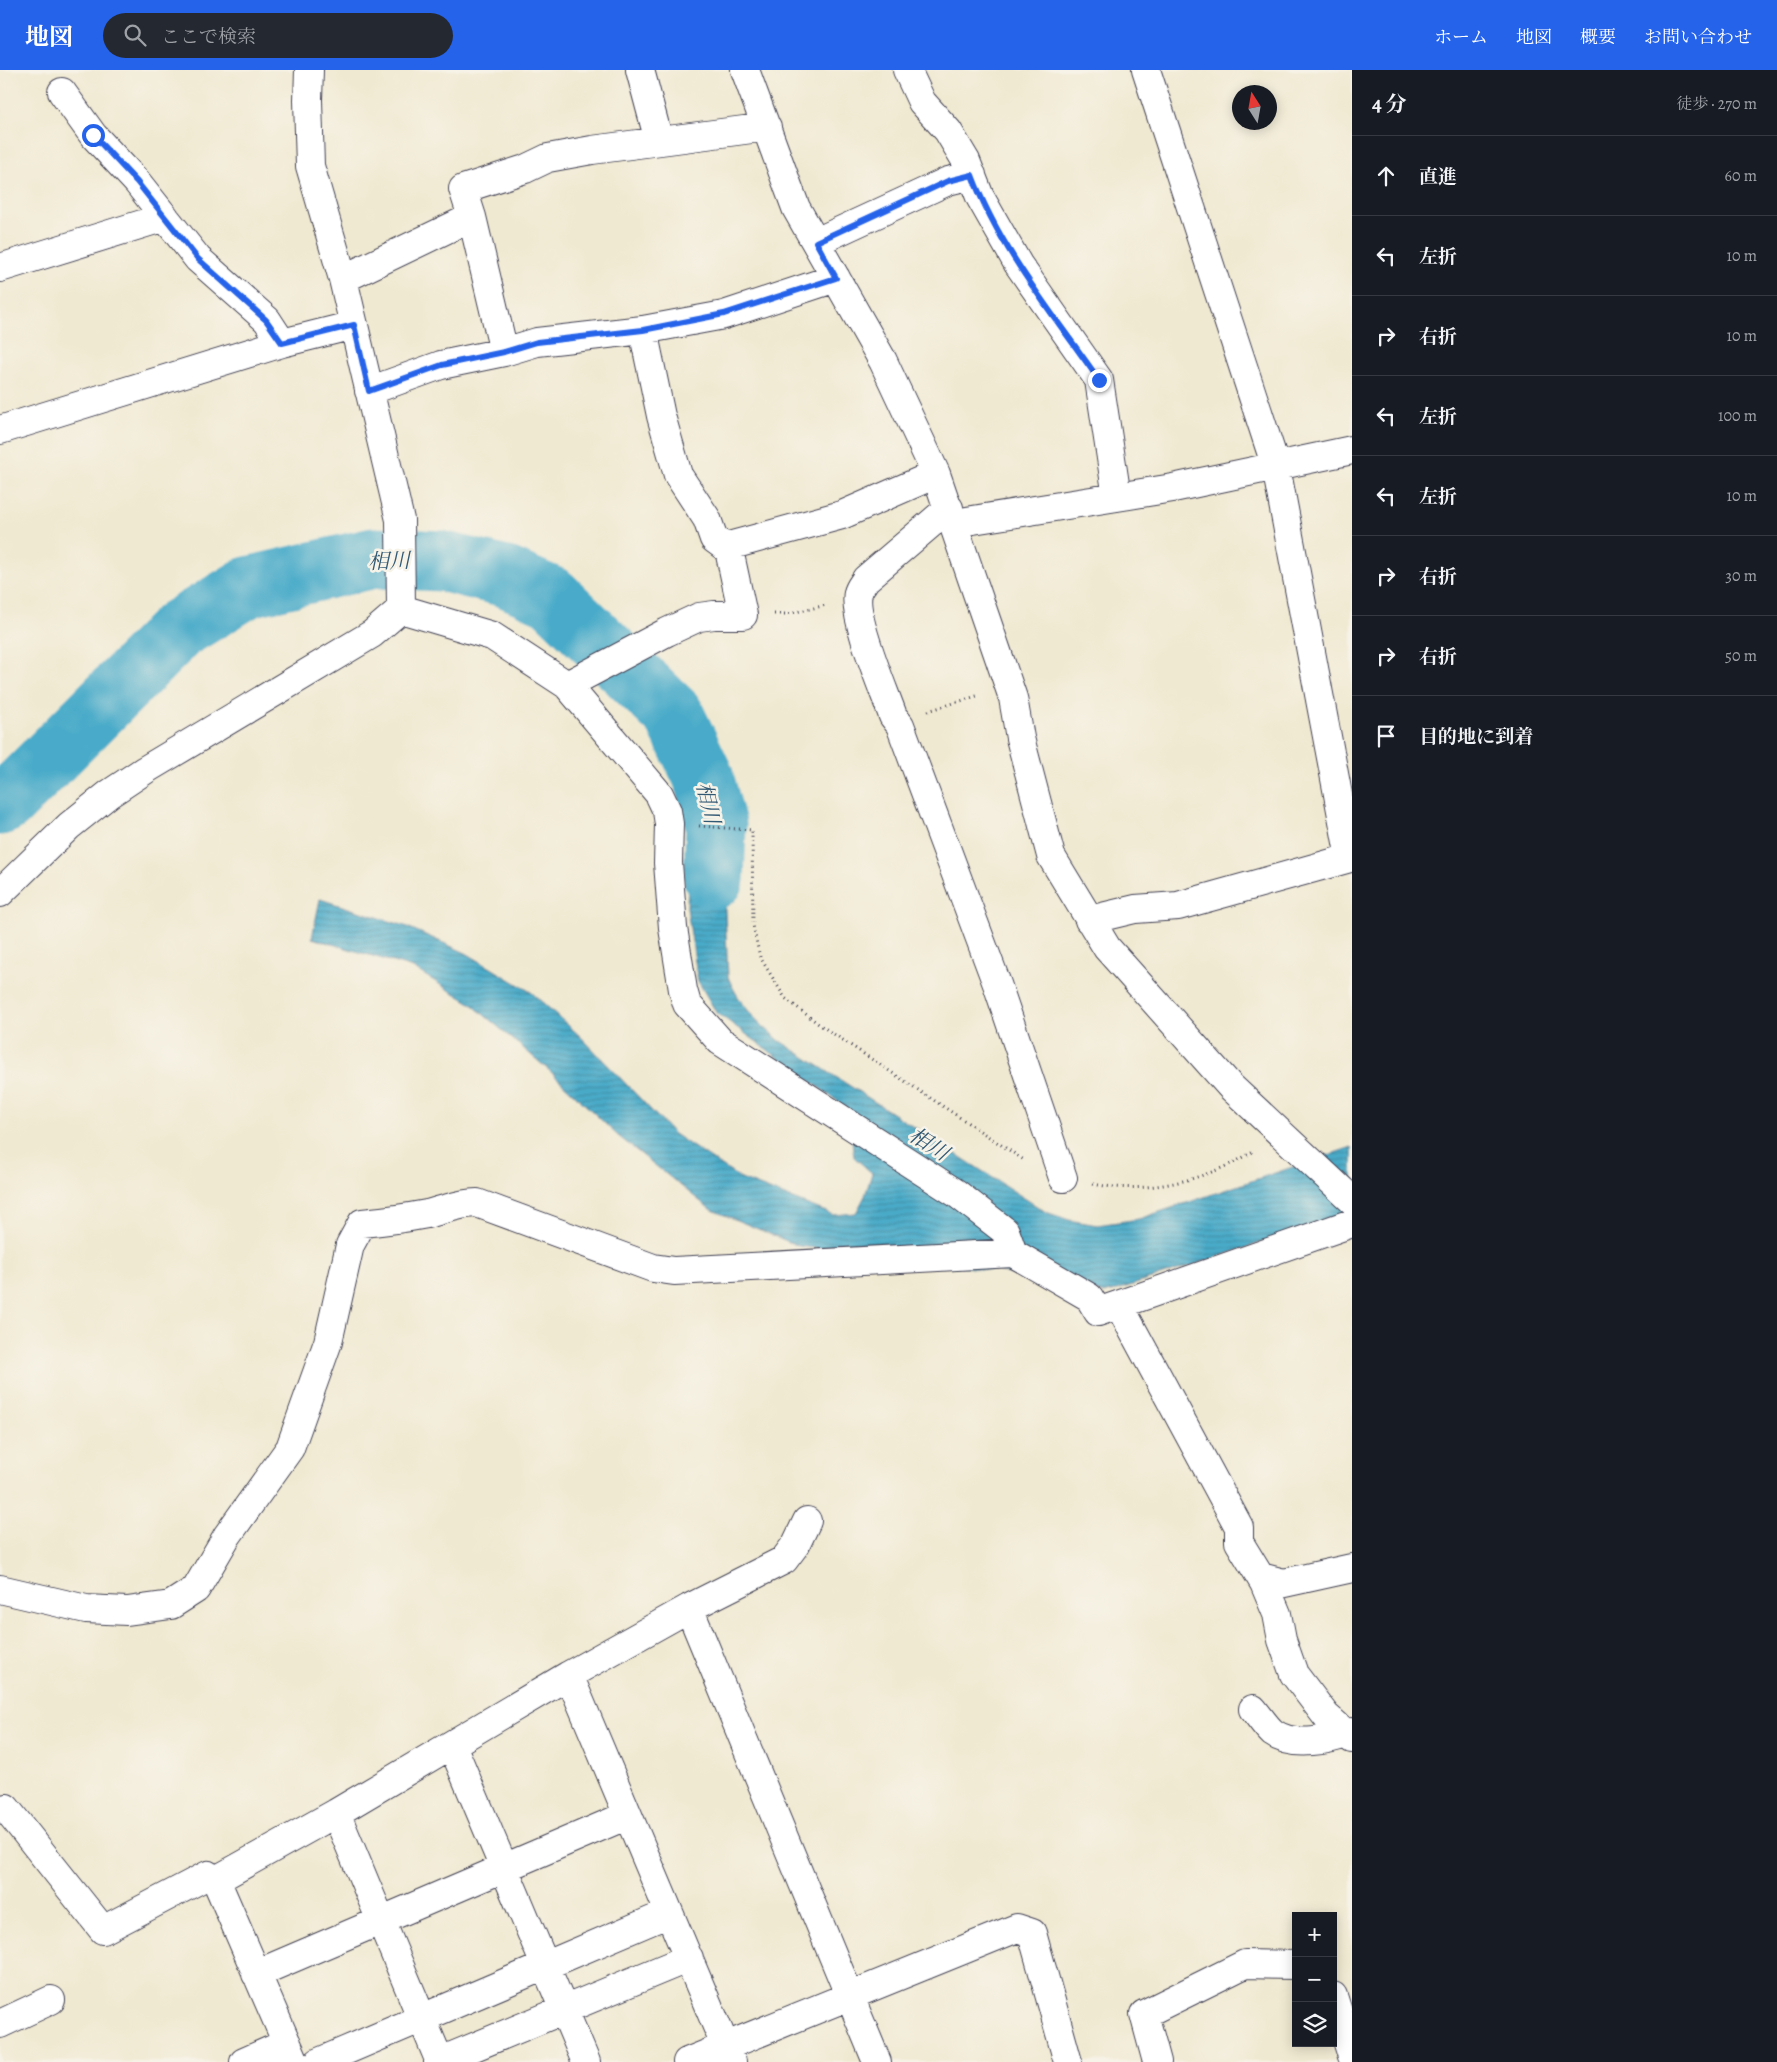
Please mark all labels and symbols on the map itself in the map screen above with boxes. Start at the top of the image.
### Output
north arrow [1232,85,1277,130]
route start [82,124,105,147]
route end [1088,369,1111,392]
water label: 相川 [368,546,412,576]
water label: 相川 [690,779,727,829]
water label: 相川 [904,1121,956,1168]

